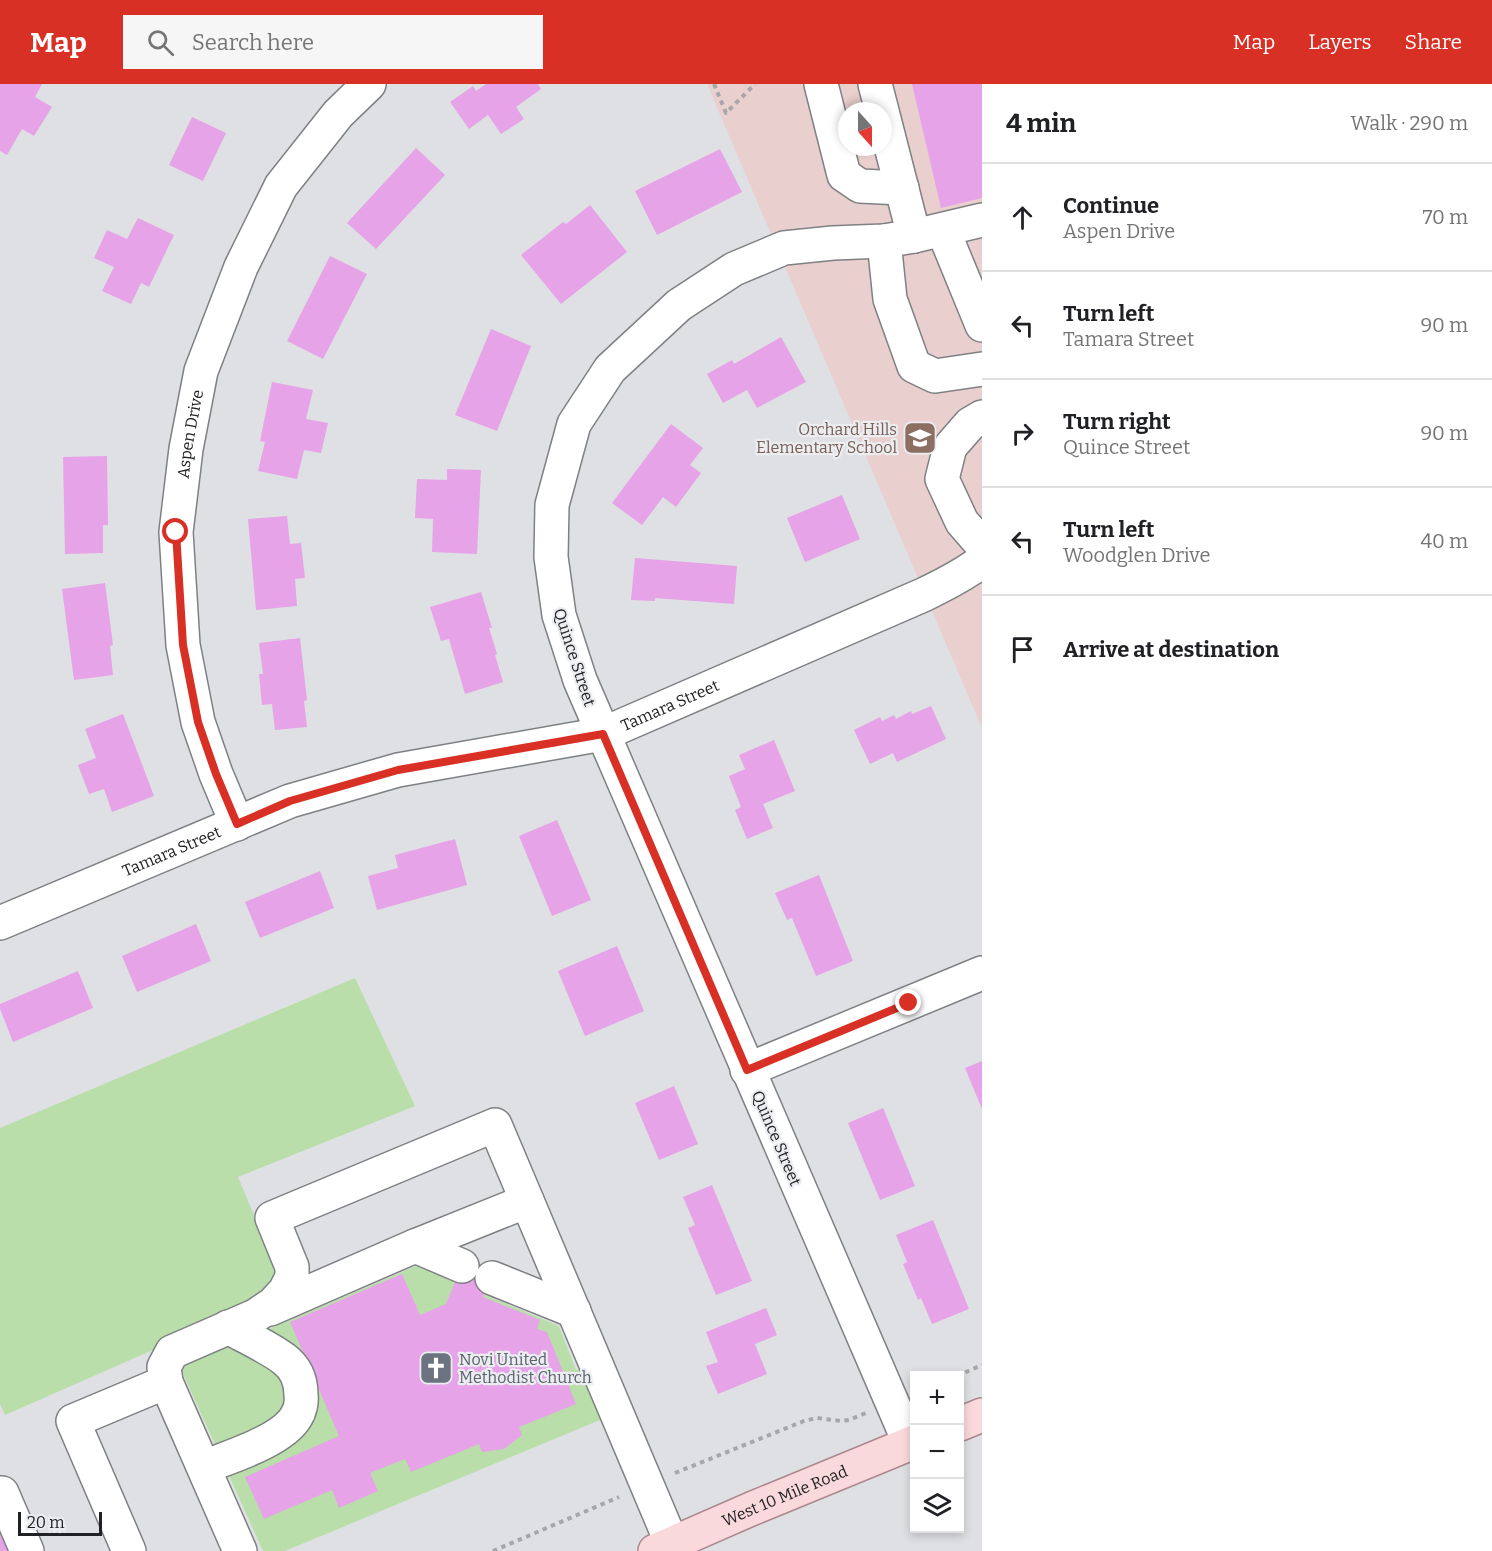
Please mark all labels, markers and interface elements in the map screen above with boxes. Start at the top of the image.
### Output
search box [123,15,543,69]
text: Map [30,26,87,59]
icon: search [144,26,177,59]
text: Search here [192,29,314,56]
text: Map [1233,29,1275,55]
text: Layers [1308,29,1372,55]
text: Share [1405,29,1462,55]
north arrow [838,102,892,156]
text: 4 min [1006,108,1076,139]
text: Walk · 290 m [1350,111,1468,135]
text: Continue [1063,192,1159,219]
icon: ahead [1006,201,1039,234]
text: 70 m [1422,205,1468,229]
text: Aspen Drive [1063,219,1175,243]
text: Turn left [1063,300,1155,327]
icon: left [1006,309,1039,342]
text: 90 m [1420,313,1468,337]
text: Tamara Street [1063,327,1194,351]
street label: Aspen Drive [174,388,207,479]
text: Turn right [1063,408,1171,435]
icon: right [1006,417,1039,450]
place label: Orchard Hills Elementary School [756,420,897,457]
school or university icon: Orchard Hills Elementary School [902,420,938,456]
text: 90 m [1420,421,1468,445]
text: Quince Street [1063,435,1190,459]
text: Turn left [1063,516,1155,543]
route start [162,518,188,544]
icon: left [1006,525,1039,558]
text: 40 m [1420,529,1468,553]
text: Woodglen Drive [1063,543,1210,567]
street label: Quince Street [550,606,599,709]
icon: arrive [1006,633,1039,666]
text: Arrive at destination [1063,636,1279,663]
street label: Tamara Street [618,676,722,735]
street label: Tamara Street [120,822,224,880]
route end [895,989,921,1015]
street label: Quince Street [748,1088,805,1189]
church icon: Novi United Methodist Church [418,1350,454,1386]
place label: Novi United Methodist Church [459,1350,592,1387]
map controls [910,1371,964,1533]
button: + [910,1371,964,1425]
button: − [910,1425,964,1479]
street label: West 10 Mile Road [719,1461,851,1530]
button: layers [910,1479,964,1533]
scale bar [18,1509,102,1536]
text: 20 m [27,1513,64,1532]

